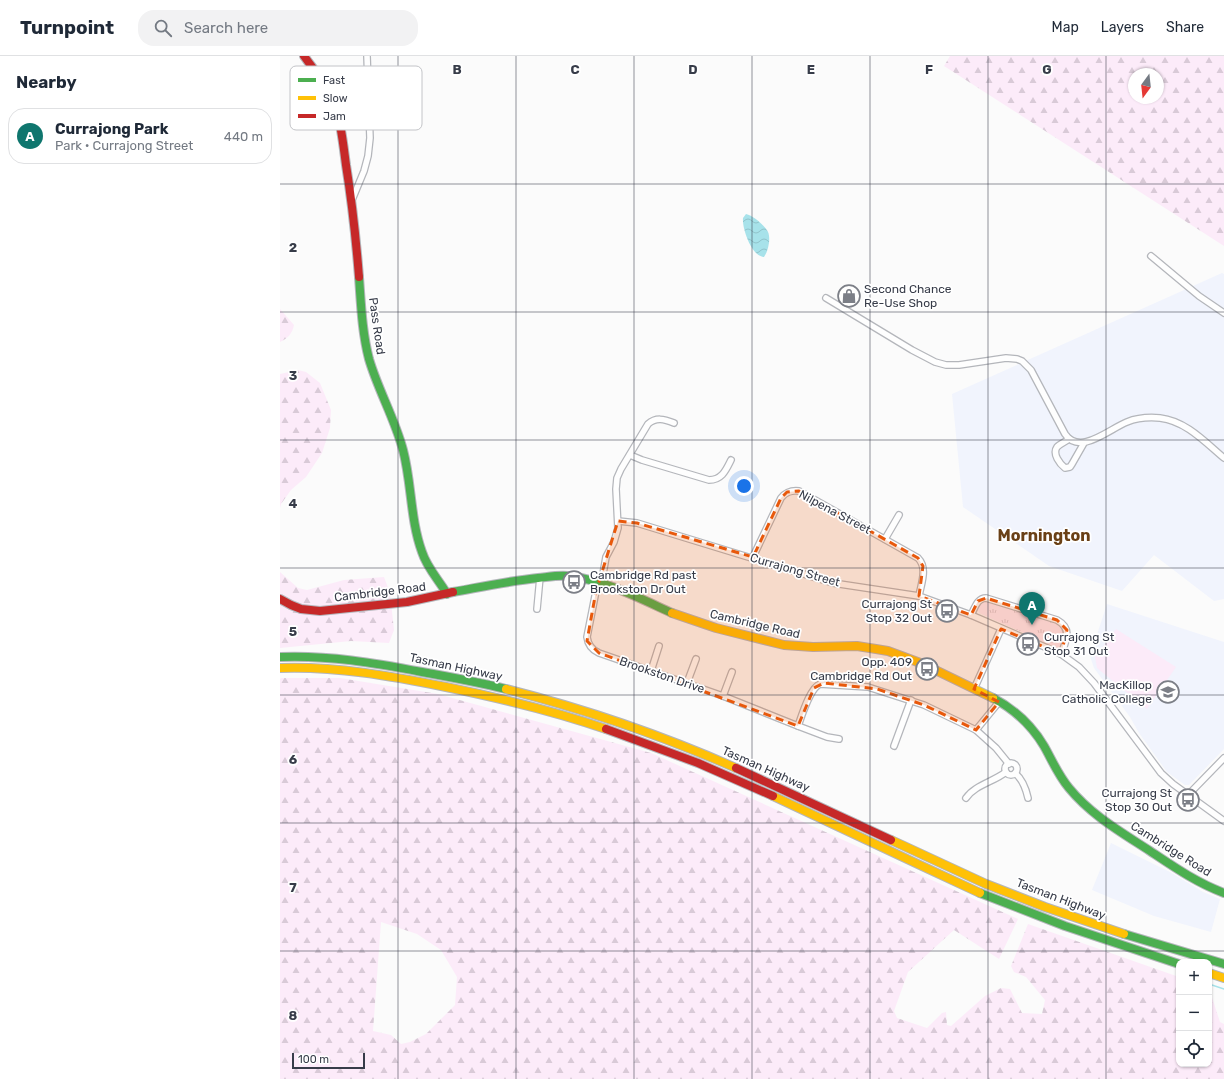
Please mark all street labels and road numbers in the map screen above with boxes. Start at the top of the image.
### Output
street label: Pass Road [366,296,388,356]
street label: Nilpena Street [797,487,874,537]
street label: Currajong Street [748,550,842,590]
street label: Cambridge Road [333,579,427,605]
street label: Cambridge Road [708,607,802,641]
street label: Tasman Highway [408,650,504,684]
street label: Brookston Drive [618,654,707,696]
street label: Tasman Highway [720,743,812,795]
street label: Cambridge Road [1128,819,1214,879]
street label: Tasman Highway [1014,876,1108,923]

